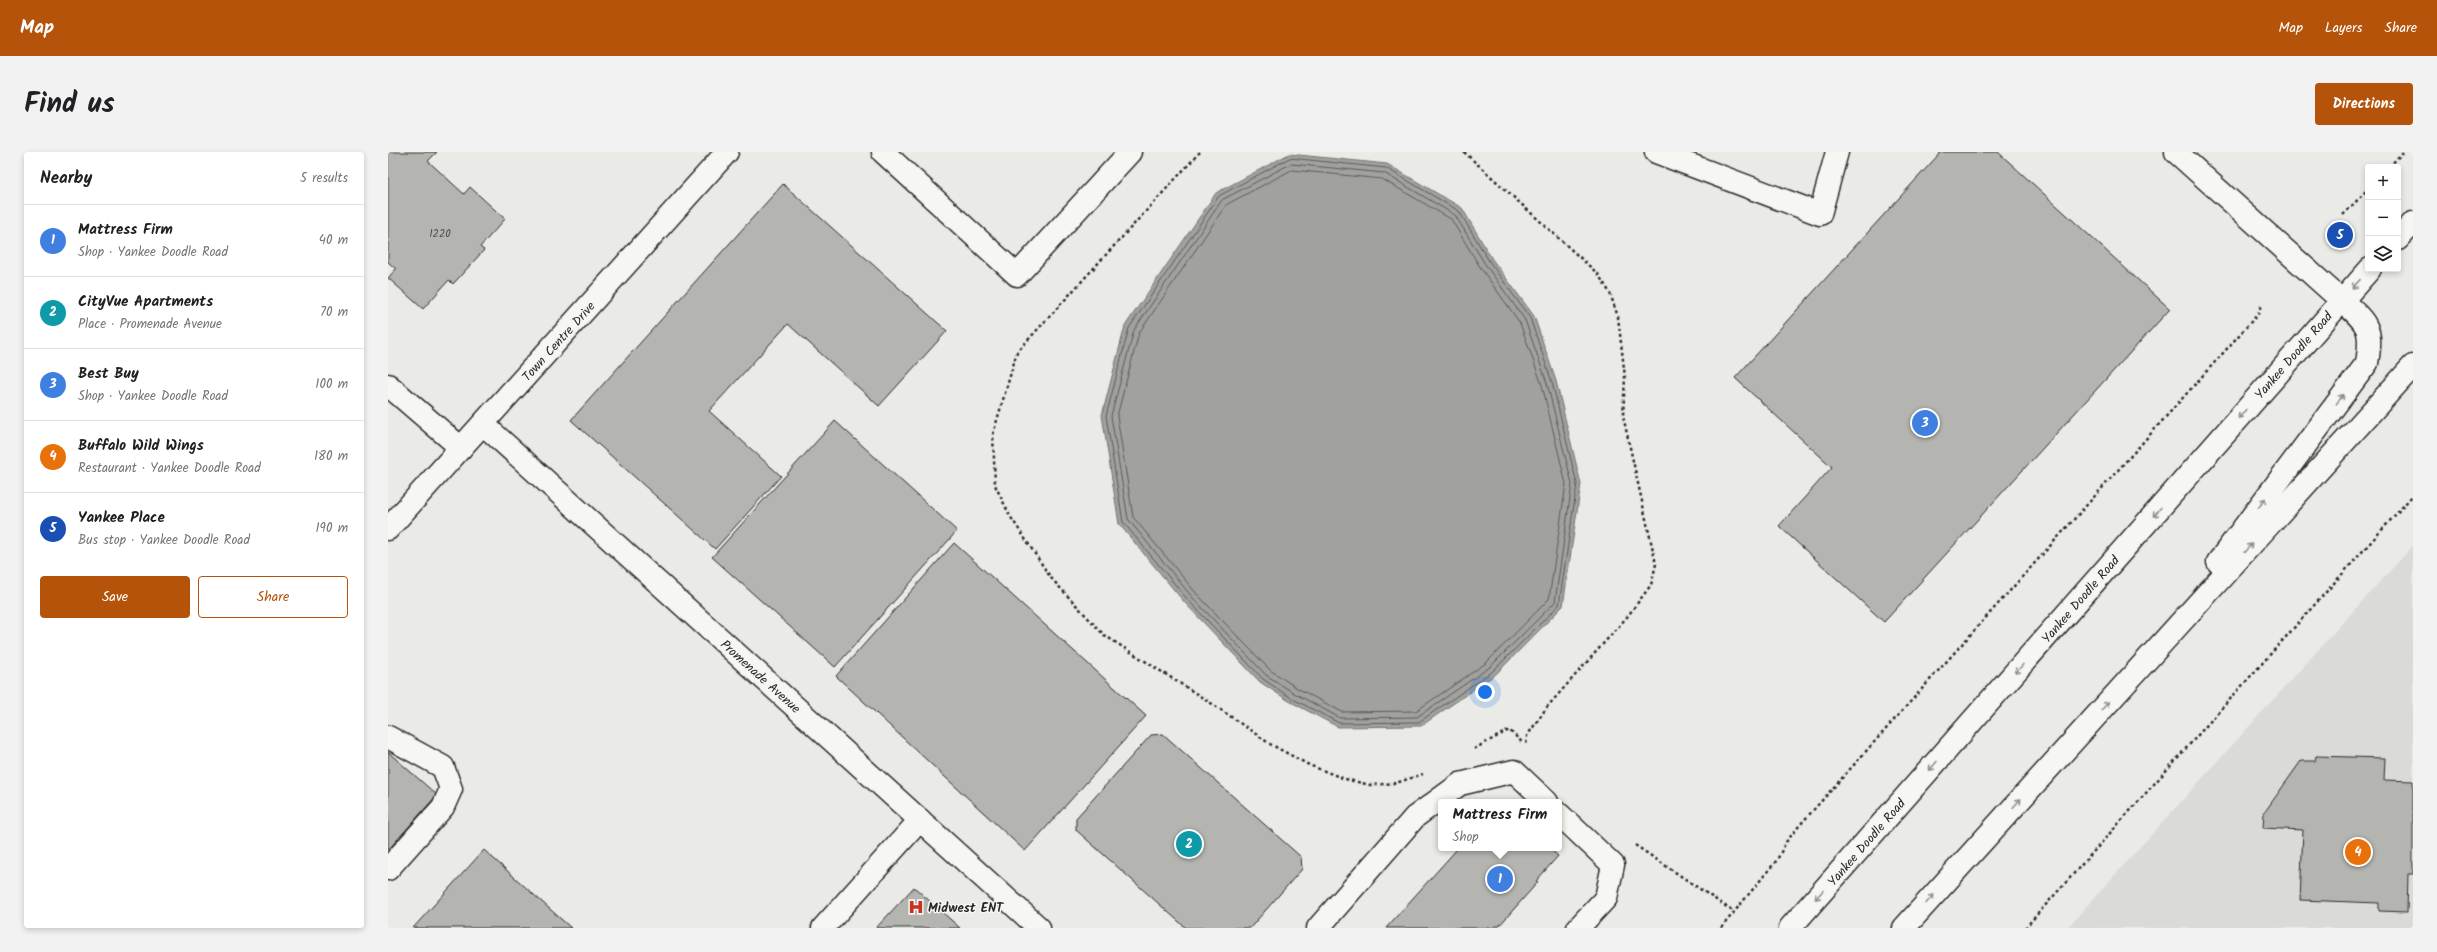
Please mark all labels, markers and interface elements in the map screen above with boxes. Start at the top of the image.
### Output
text: Map [20,13,54,43]
text: Map [2279,17,2303,39]
text: Layers [2325,17,2363,39]
text: Share [2385,17,2417,39]
text: Find us [24,82,115,127]
button: Directions [2315,83,2413,125]
map controls [2365,164,2401,272]
button: + [2365,164,2401,200]
text: Nearby [40,165,92,192]
text: 5 results [300,168,348,189]
button: − [2365,200,2401,236]
text: Mattress Firm [78,218,173,242]
pin: 5 [2327,220,2353,250]
house number: 1220 [429,225,451,243]
text: 1 [51,230,55,251]
text: 40 m [319,230,348,251]
button: layers [2365,236,2401,272]
text: Shop · Yankee Doodle Road [78,242,228,263]
one-way arrow [2351,279,2360,289]
text: CityVue Apartments [78,290,213,314]
street label: Town Centre Drive [517,297,601,387]
text: 2 [49,302,57,323]
text: 70 m [320,302,348,323]
street label: Yankee Doodle Road [2250,307,2339,405]
text: Place · Promenade Avenue [78,314,222,335]
text: Best Buy [78,362,139,386]
text: 3 [49,374,57,395]
text: 100 m [315,374,348,395]
text: Shop · Yankee Doodle Road [78,386,228,407]
one-way arrow [2336,394,2344,405]
pin: 3 [1912,408,1938,438]
one-way arrow [2238,408,2247,418]
text: Buffalo Wild Wings [78,434,204,458]
text: 4 [49,446,57,467]
text: 180 m [314,446,348,467]
text: Restaurant · Yankee Doodle Road [78,458,261,479]
one-way arrow [2258,498,2266,509]
text: Yankee Place [78,506,165,530]
one-way arrow [2152,506,2161,517]
text: 5 [50,518,56,539]
text: 190 m [316,518,348,539]
text: Bus stop · Yankee Doodle Road [78,530,250,551]
one-way arrow [2243,543,2252,553]
street label: Yankee Doodle Road [2037,551,2126,649]
button: Save [40,576,190,618]
button: Share [198,576,348,618]
street label: Promenade Avenue [715,635,805,719]
one-way arrow [2014,664,2024,674]
your location [1475,682,1495,702]
one-way arrow [2100,701,2109,712]
one-way arrow [1929,761,1938,771]
street label: Yankee Doodle Road [1823,794,1912,892]
one-way arrow [2013,798,2022,808]
popup [1438,799,1562,851]
text: Mattress Firm [1453,803,1547,827]
text: Shop [1453,827,1479,848]
pin: 2 [1176,829,1202,859]
pin: 4 [2345,837,2371,867]
pin: 1 [1487,864,1513,894]
one-way arrow [1815,890,1824,901]
one-way arrow [1925,894,1935,904]
hospital icon: Midwest ENT [907,898,925,916]
place label: Midwest ENT [928,898,1005,919]

